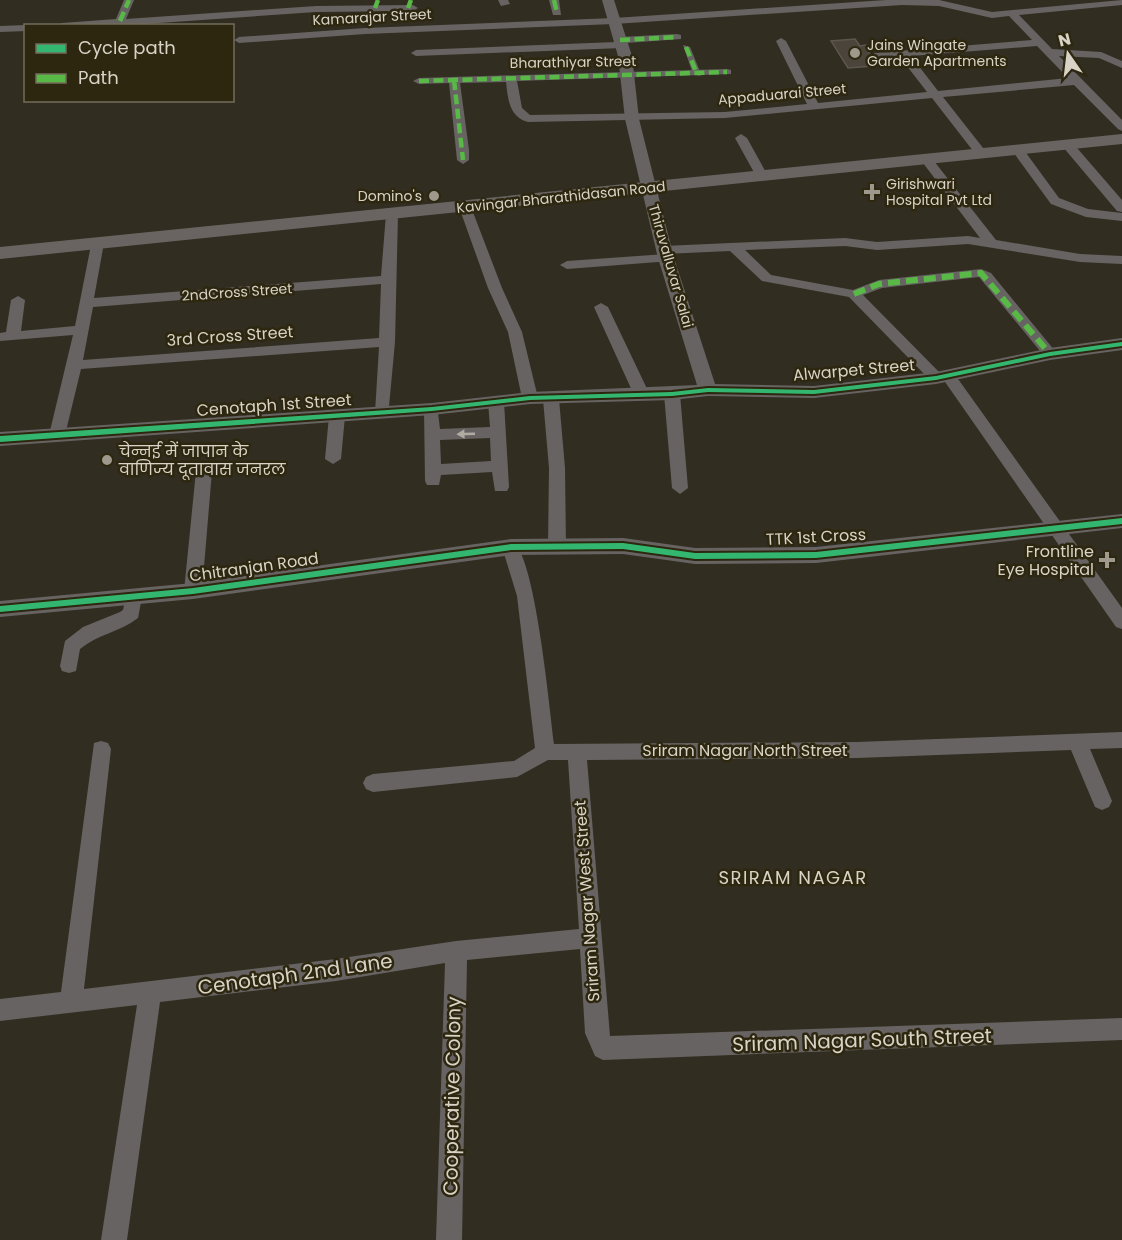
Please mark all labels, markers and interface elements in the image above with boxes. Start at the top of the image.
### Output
street label: Kamarajar Street [312,4,432,30]
legend [24,24,234,102]
north arrow [1038,24,1098,84]
text: N [1056,27,1073,53]
text: Cycle path [78,35,176,60]
place label: Jains Wingate Garden Apartments [867,35,1007,71]
marker: Jains Wingate Garden Apartments [848,46,862,60]
street label: Bharathiyar Street [510,51,636,73]
text: Path [78,65,119,90]
street label: Appaduarai Street [717,78,847,110]
place label: Girishwari Hospital Pvt Ltd [886,174,992,210]
street label: Kavingar Bharathidasan Road [456,176,666,218]
marker: Girishwari Hospital Pvt Ltd [863,183,881,201]
place label: Domino's [358,186,422,206]
marker: Domino's [427,189,441,203]
street label: Thiruvalluvar Salai [644,202,698,330]
street label: 2ndCross Street [181,278,293,306]
street label: 3rd Cross Street [166,320,294,352]
street label: Alwarpet Street [792,353,916,387]
street label: Cenotaph 1st Street [196,388,352,422]
one-way arrow [456,429,475,438]
place label: चेन्नई में जापान के वाणिज्य दूतावास जनरल [118,440,286,481]
marker: चेन्नई में जापान के वाणिज्य दूतावास जनरल [100,453,114,467]
street label: TTK 1st Cross [765,523,867,551]
place label: Frontline Eye Hospital [998,540,1094,581]
street label: Chitranjan Road [188,547,320,587]
marker: Frontline Eye Hospital [1098,551,1116,569]
street label: Sriram Nagar North Street [642,739,848,762]
street label: Sriram Nagar West Street [568,799,606,1002]
district label: SRIRAM NAGAR [718,865,868,890]
street label: Cenotaph 2nd Lane [196,946,394,1002]
street label: Cooperative Colony [436,996,468,1196]
street label: Sriram Nagar South Street [732,1021,992,1059]

